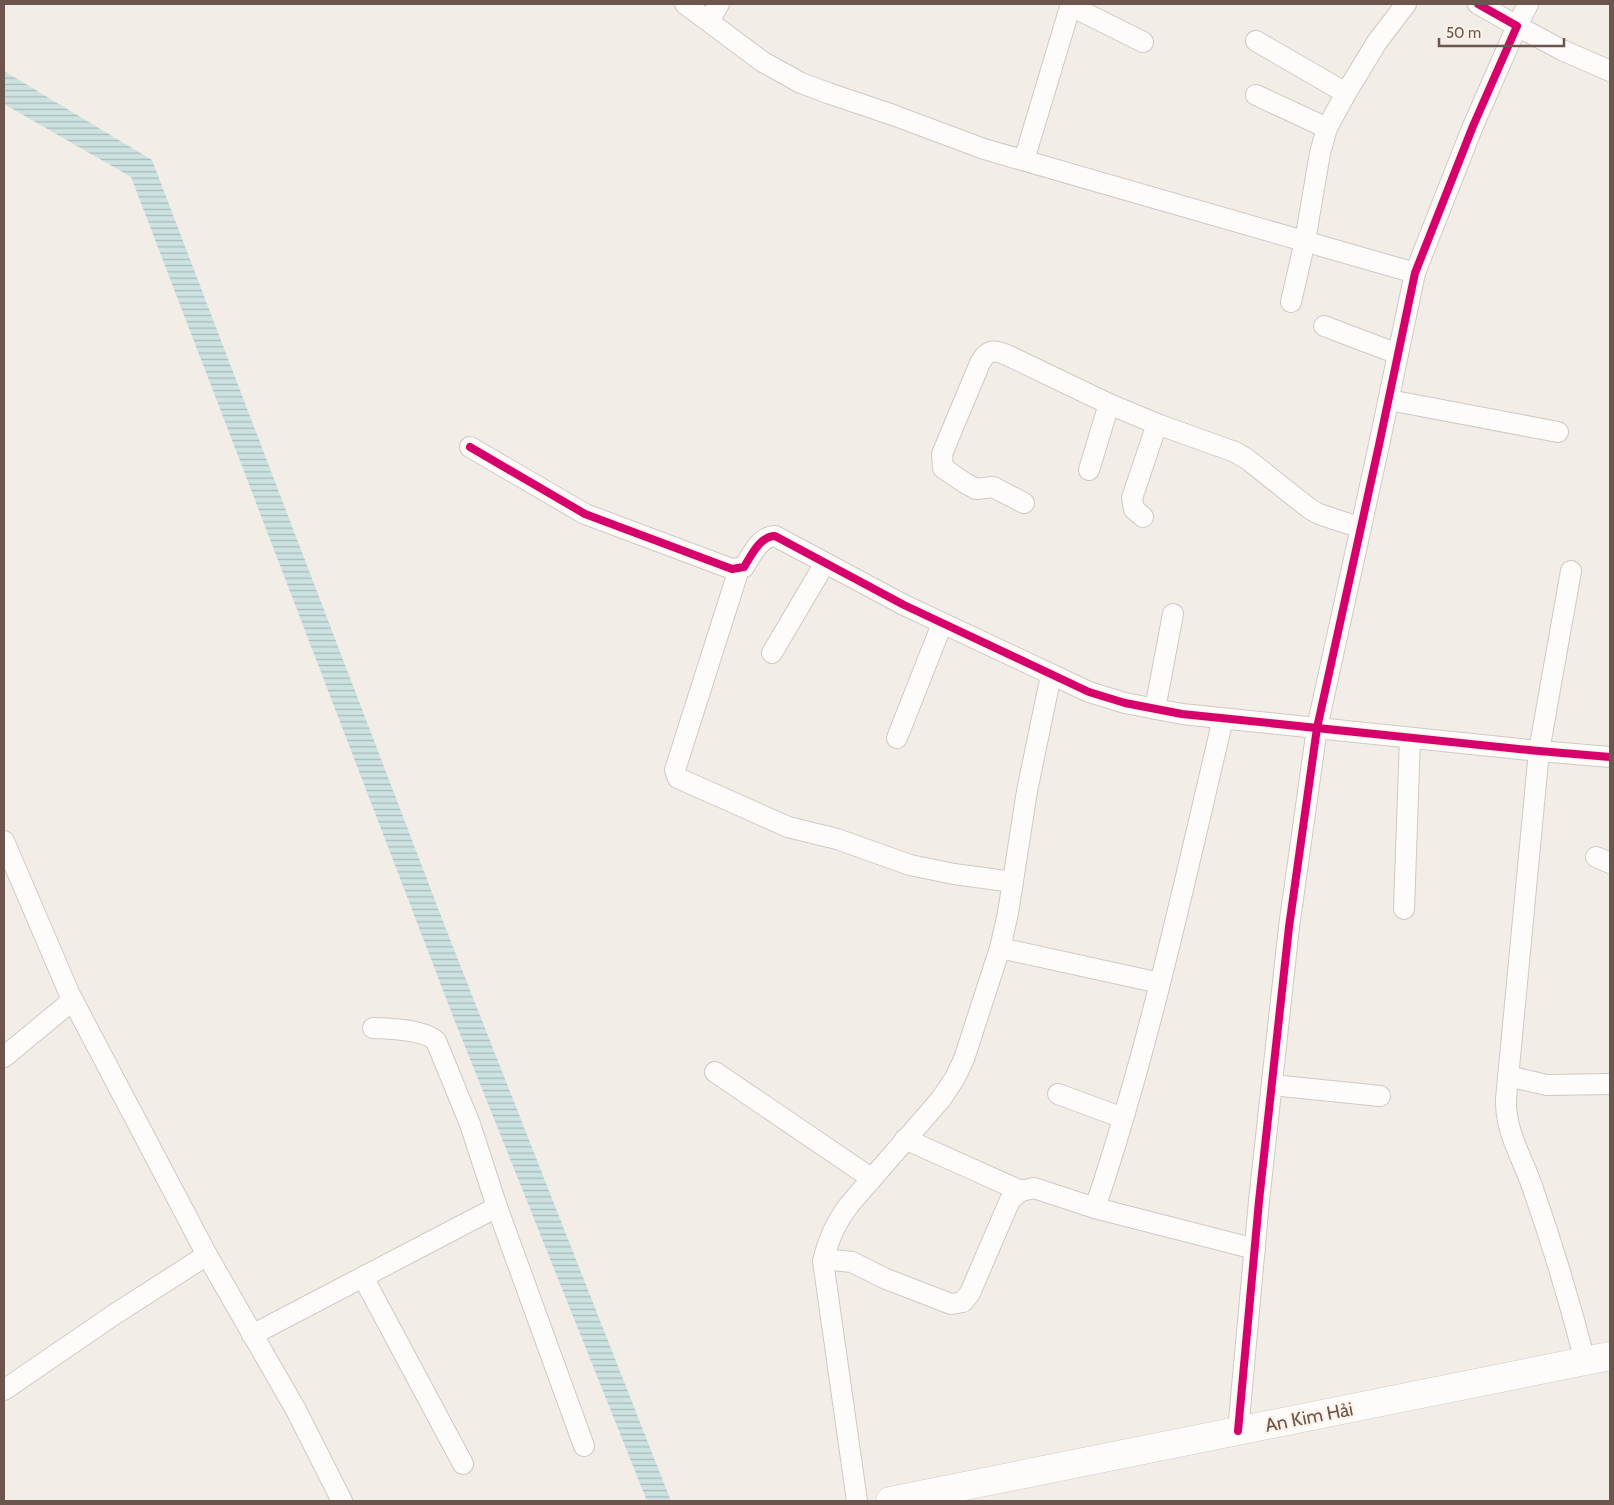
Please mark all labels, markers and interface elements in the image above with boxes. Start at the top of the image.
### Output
scale bar [1439,15,1564,47]
text: 50 m [1446,24,1481,42]
street label: An Kim Hải [1263,1397,1355,1437]

